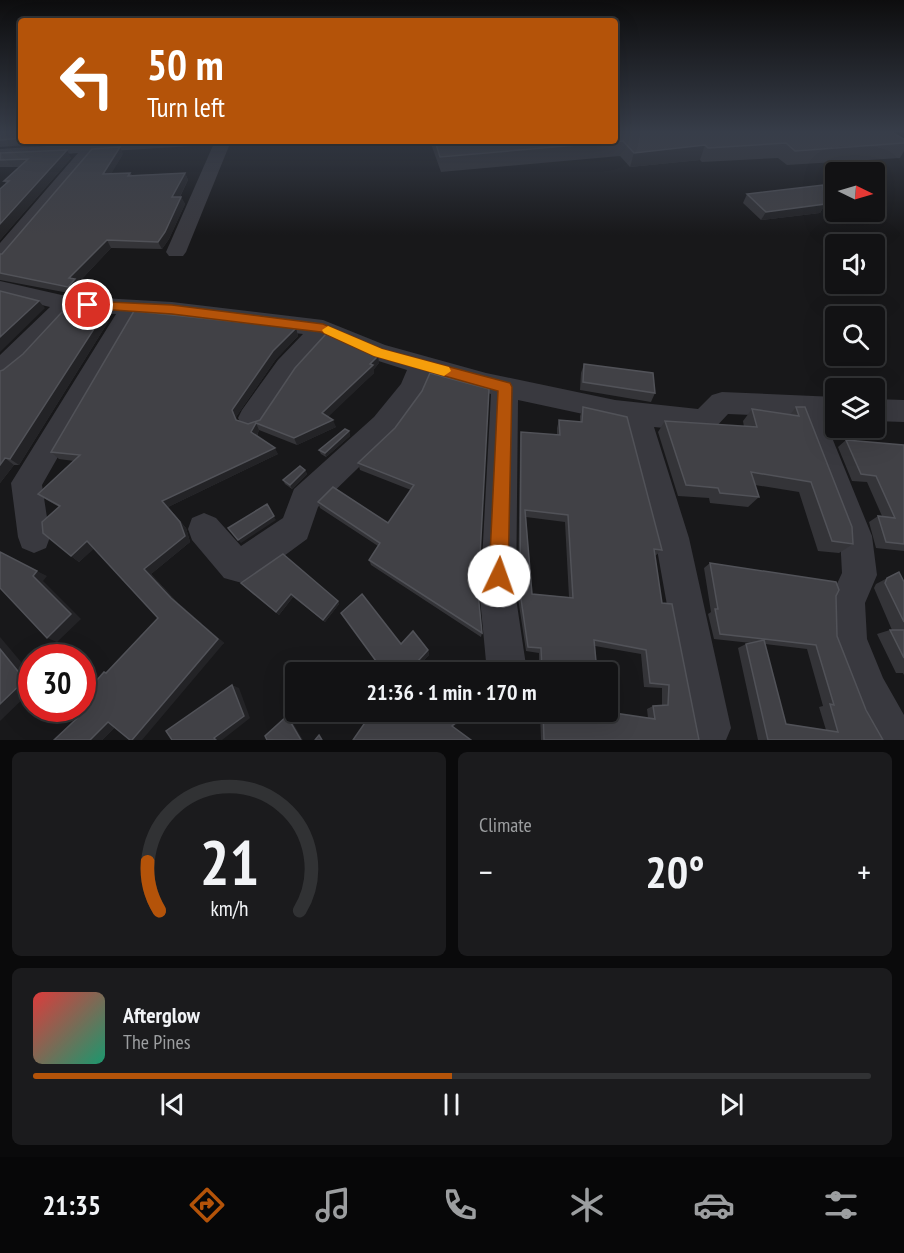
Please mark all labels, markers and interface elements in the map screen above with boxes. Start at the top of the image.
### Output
text: 50 m [147,37,224,92]
icon: left [48,42,126,120]
text: Turn left [147,90,225,124]
north arrow [825,162,885,222]
map controls [825,162,885,438]
button: sound [825,234,885,294]
pin [62,279,113,330]
icon: arrive [71,288,104,321]
button: search [825,306,885,366]
button: layers [825,378,885,438]
position arrow [467,544,531,608]
speed limit sign: 30 [18,644,96,722]
text: 21:36 · 1 min · 170 m [366,678,537,706]
text: Climate [479,812,532,838]
text: 21 [199,821,259,902]
text: 20° [645,842,705,900]
text: − [479,850,493,893]
text: + [857,850,871,893]
text: km/h [210,894,248,922]
text: Afterglow [123,1001,200,1029]
text: The Pines [123,1029,190,1055]
icon: previous [156,1088,189,1121]
icon: pause [435,1088,468,1121]
icon: next [715,1088,748,1121]
icon: directions [186,1184,228,1226]
icon: music [312,1184,354,1226]
icon: phone [439,1184,481,1226]
icon: climate [566,1184,608,1226]
icon: car [693,1184,735,1226]
icon: filters [820,1184,862,1226]
text: 21:35 [42,1188,101,1222]

